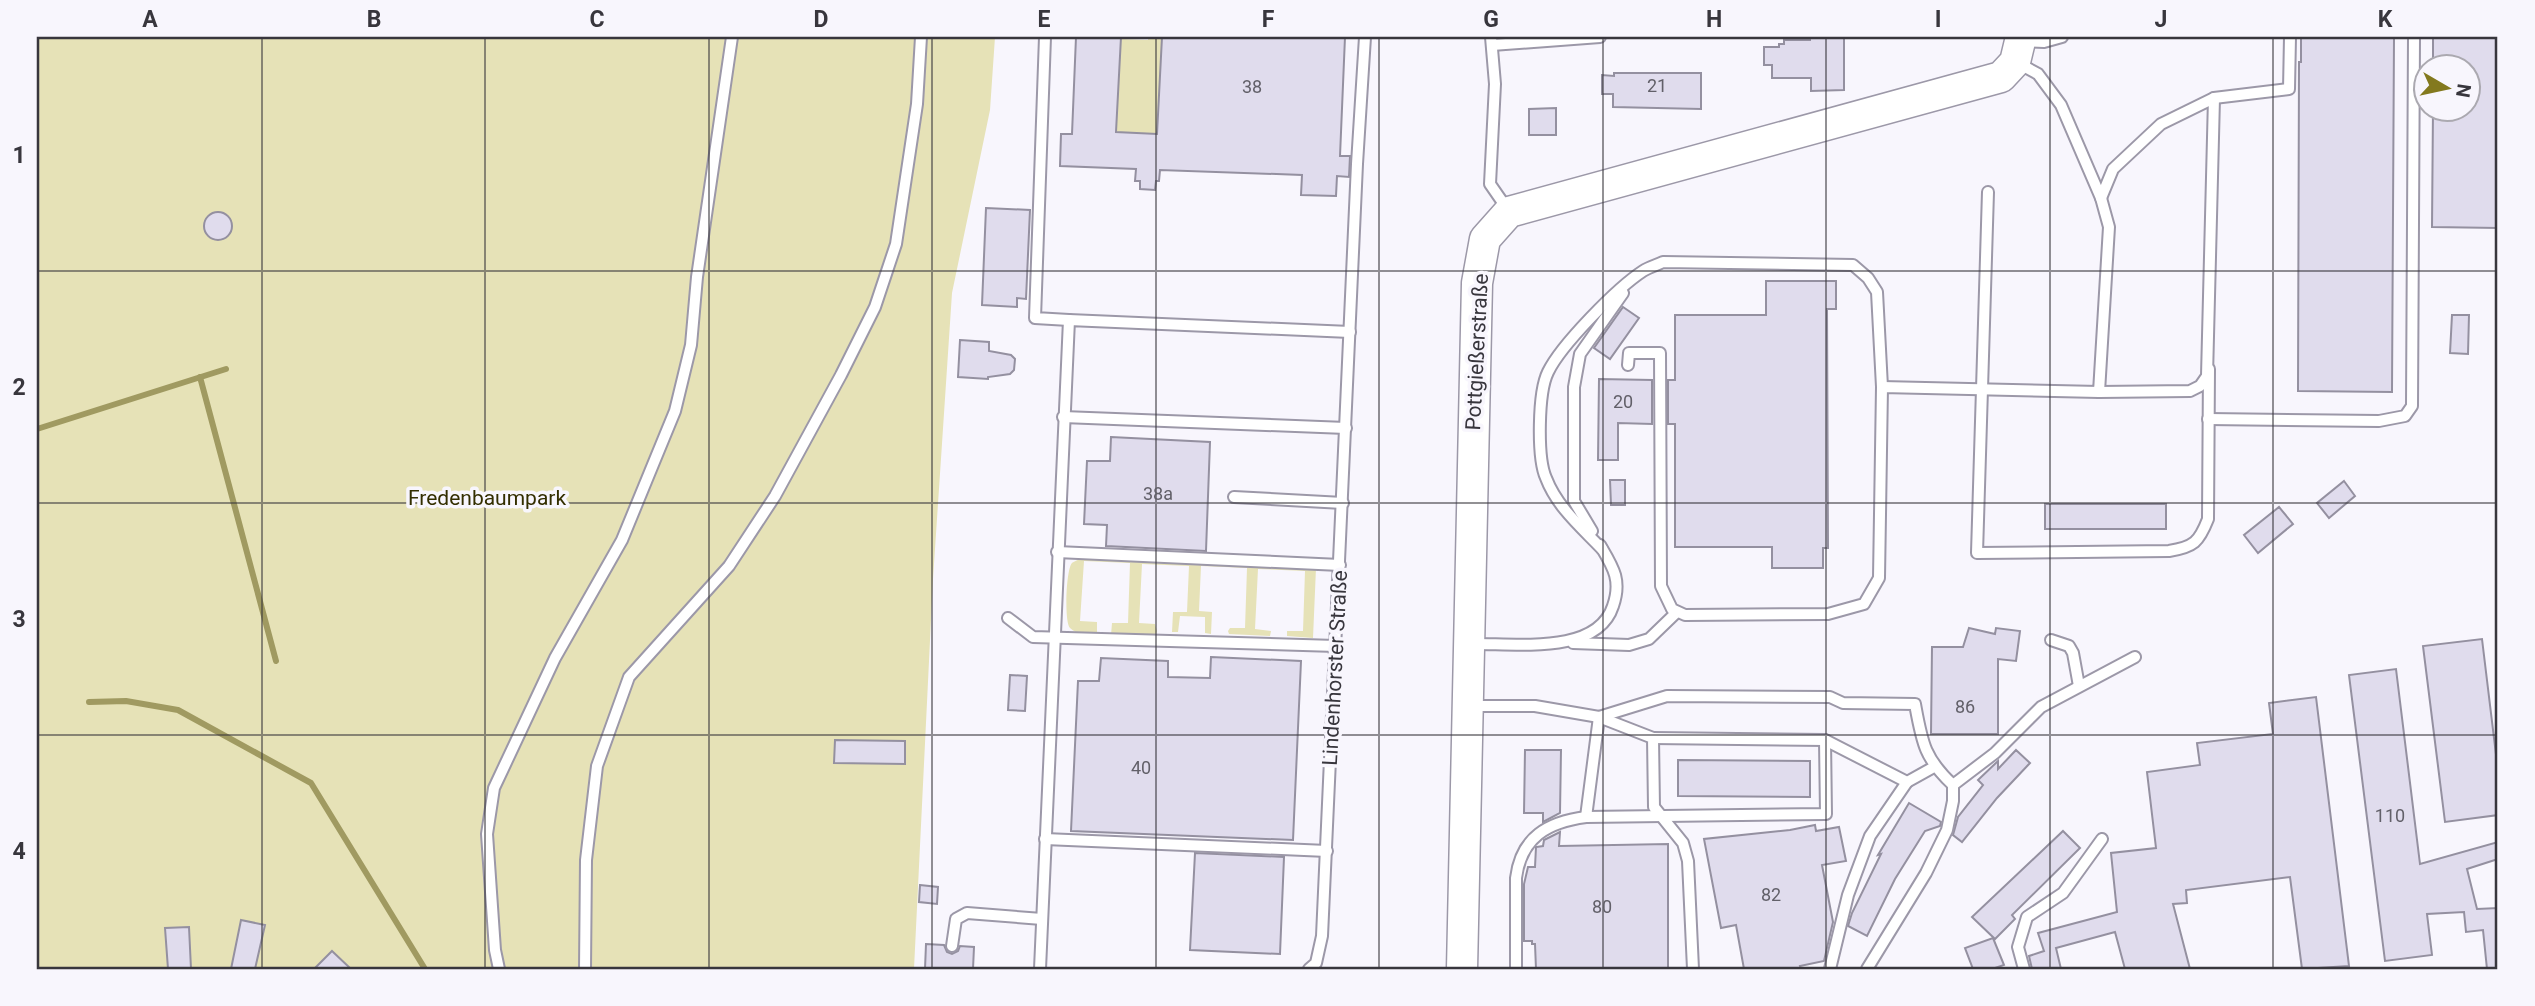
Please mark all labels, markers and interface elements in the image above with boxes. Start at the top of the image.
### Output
text: A [142,6,158,33]
text: B [367,6,381,33]
text: C [589,6,605,33]
text: D [814,6,828,33]
text: E [1038,6,1051,33]
text: F [1262,6,1275,33]
text: G [1483,6,1499,33]
text: H [1706,6,1722,33]
text: I [1935,6,1941,33]
text: J [2155,6,2167,33]
text: K [2378,6,2393,33]
north arrow [2412,52,2482,122]
house number: 21 [1647,75,1667,96]
house number: 38 [1242,76,1262,97]
text: N [2451,82,2476,99]
text: 1 [12,142,26,169]
street label: Pottgießerstraße [1461,273,1493,431]
text: 2 [12,374,26,401]
house number: 20 [1613,391,1633,412]
house number: 38a [1143,483,1173,504]
park label: Fredenbaumpark [408,486,566,510]
street label: Lindenhorster Straße [1318,570,1352,766]
text: 3 [12,606,26,633]
house number: 86 [1955,696,1975,717]
house number: 40 [1131,757,1151,778]
house number: 110 [2375,805,2405,826]
text: 4 [12,838,26,865]
house number: 82 [1761,884,1781,905]
house number: 80 [1592,896,1612,917]

